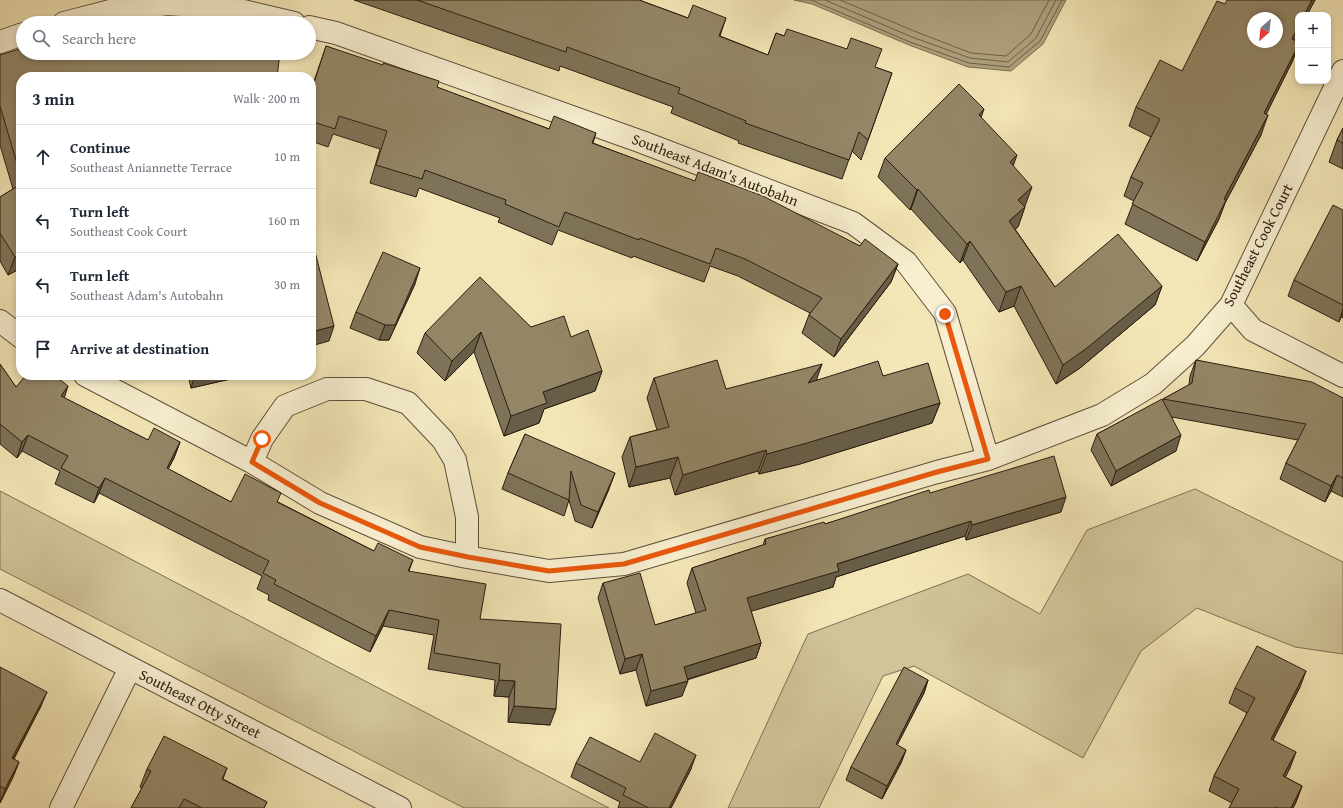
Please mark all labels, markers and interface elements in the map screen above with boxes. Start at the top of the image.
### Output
north arrow [1247,12,1283,48]
map controls [1295,12,1331,84]
button: + [1295,12,1331,48]
search box [16,16,316,60]
icon: search [30,27,52,49]
text: Search here [62,28,136,49]
button: − [1295,48,1331,84]
text: 3 min [32,86,74,111]
text: Walk · 200 m [233,89,300,108]
street label: Southeast Adam's Autobahn [629,128,802,211]
text: Continue [70,137,131,158]
icon: ahead [32,146,54,168]
text: 10 m [274,147,300,166]
text: Southeast Aniannette Terrace [70,158,232,177]
street label: Southeast Cook Court [1217,179,1298,310]
text: Turn left [70,201,129,222]
icon: left [32,210,54,232]
text: 160 m [268,211,300,230]
text: Southeast Cook Court [70,222,187,241]
text: Turn left [70,265,129,286]
icon: left [32,274,54,296]
text: 30 m [274,275,300,294]
text: Southeast Adam's Autobahn [70,286,223,305]
route end [936,305,954,323]
icon: arrive [32,338,54,360]
text: Arrive at destination [70,338,209,359]
route start [253,430,271,448]
street label: Southeast Otty Street [136,664,265,744]

